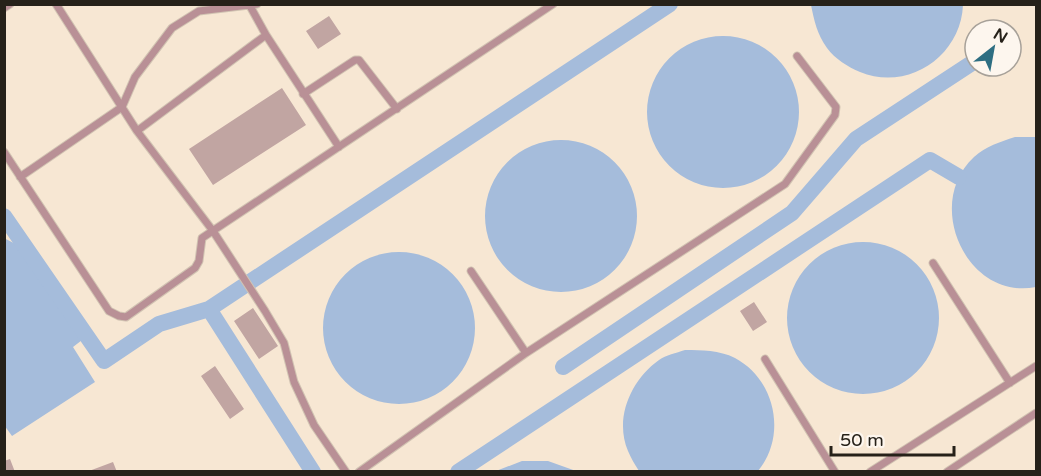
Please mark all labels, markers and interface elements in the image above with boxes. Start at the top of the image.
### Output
north arrow [963,18,1023,78]
text: N [990,24,1011,48]
scale bar [831,419,954,457]
text: 50 m [840,429,884,451]

